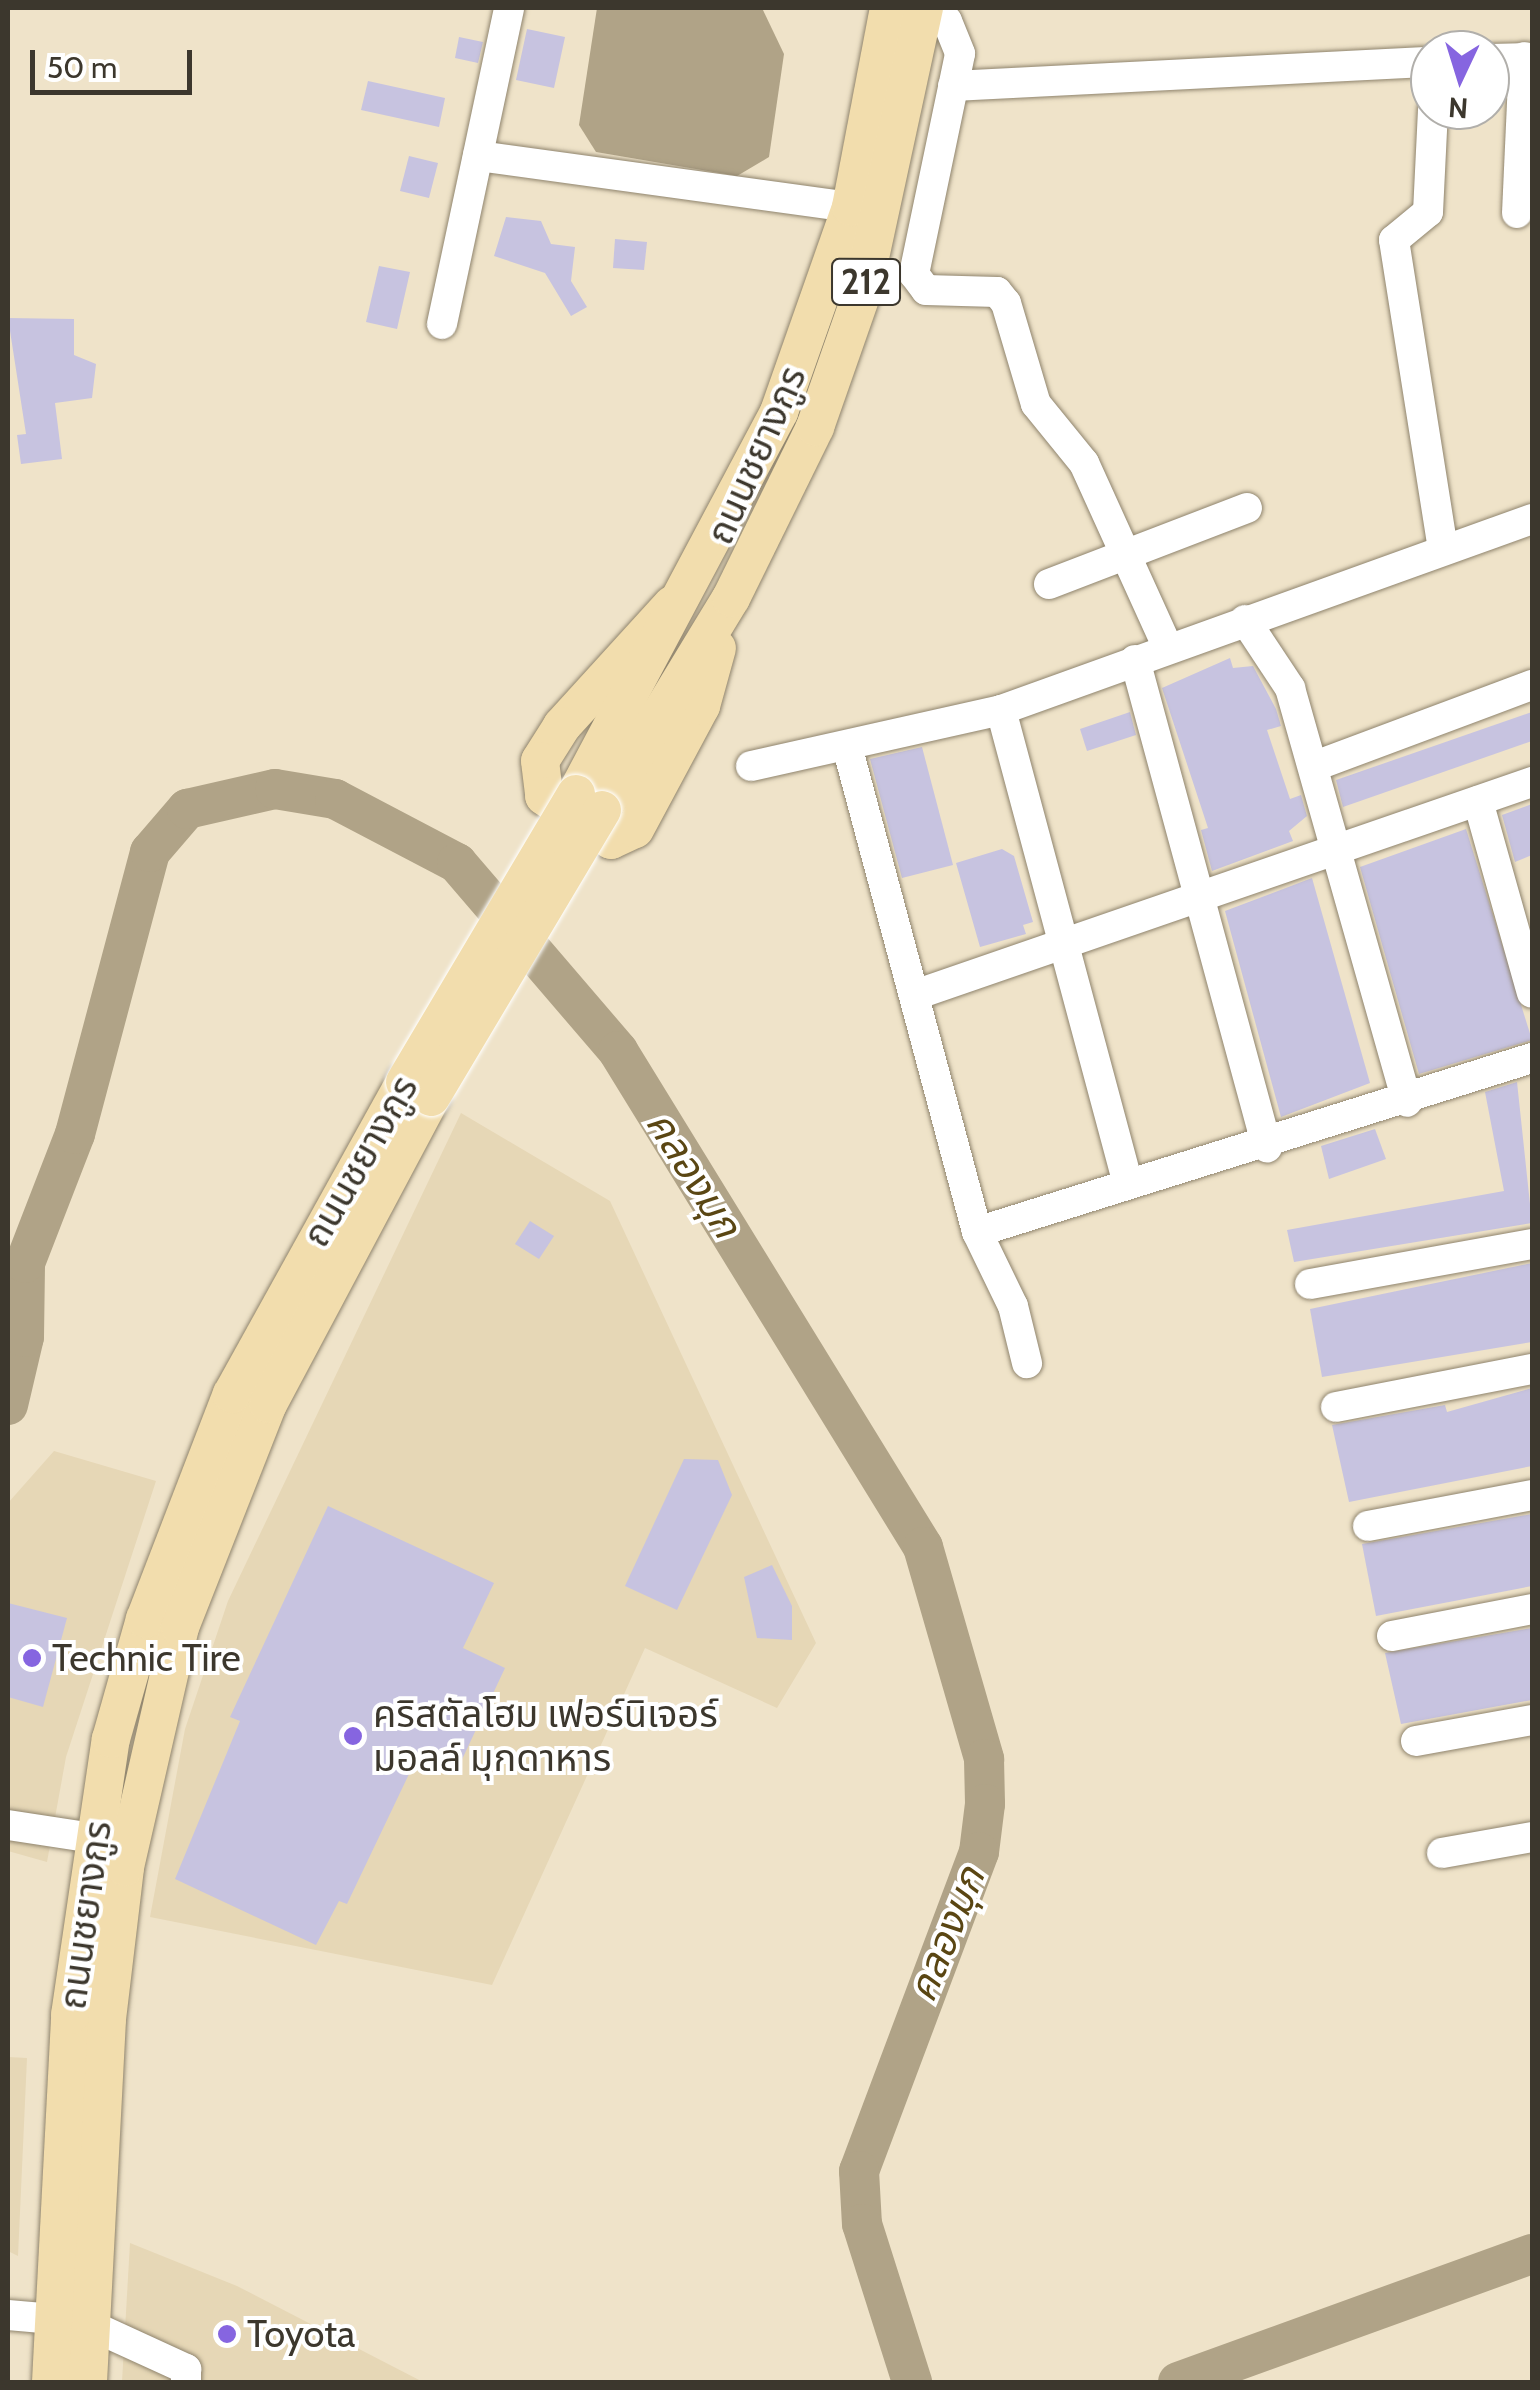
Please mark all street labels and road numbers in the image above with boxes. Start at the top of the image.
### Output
road number: 212 [831,252,901,312]
street label: ถนนชยางกูร [697,359,815,551]
street label: ถนนชยางกูร [293,1067,427,1255]
street label: ถนนชยางกูร [49,1818,121,2012]

